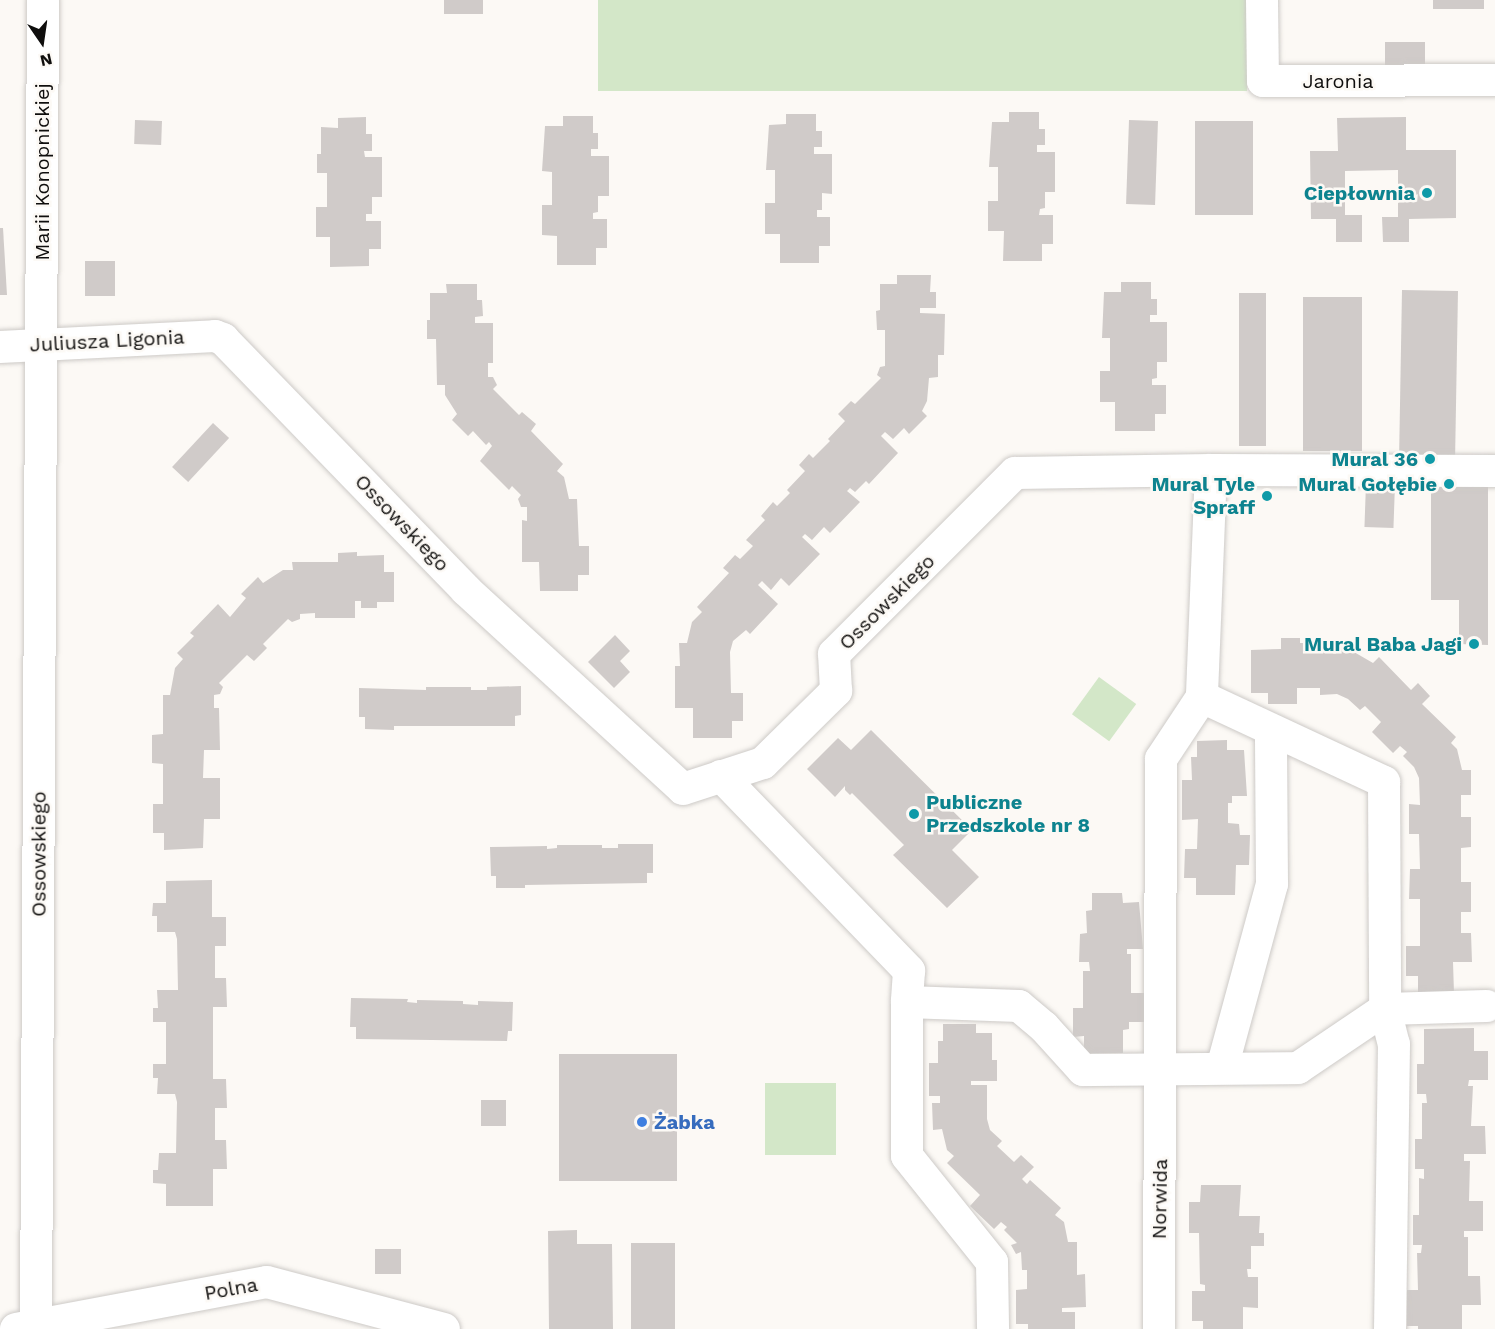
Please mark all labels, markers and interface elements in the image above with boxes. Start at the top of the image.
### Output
north arrow [12,12,72,72]
text: N [38,49,54,71]
street label: Jaronia [1302,69,1374,93]
street label: Marii Konopnickiej [30,83,54,261]
place label: Ciepłownia [1304,181,1415,205]
marker: Ciepłownia [1420,186,1434,200]
street label: Juliusza Ligonia [29,325,185,357]
place label: Mural 36 [1331,447,1418,471]
marker: Mural 36 [1423,452,1437,466]
street label: Ossowskiego [350,469,454,577]
place label: Mural Tyle Spraff [1151,472,1255,519]
place label: Mural Gołębie [1298,472,1437,496]
marker: Mural Gołębie [1442,477,1456,491]
marker: Mural Tyle Spraff [1260,489,1274,503]
street label: Ossowskiego [834,549,940,655]
place label: Mural Baba Jagi [1303,632,1462,656]
marker: Mural Baba Jagi [1467,637,1481,651]
place label: Publiczne Przedszkole nr 8 [926,790,1090,837]
street label: Ossowskiego [27,791,51,917]
marker: Publiczne Przedszkole nr 8 [907,807,921,821]
place label: Żabka [654,1110,715,1134]
marker: Żabka [635,1115,649,1129]
street label: Norwida [1147,1159,1173,1239]
street label: Polna [202,1273,260,1305]

